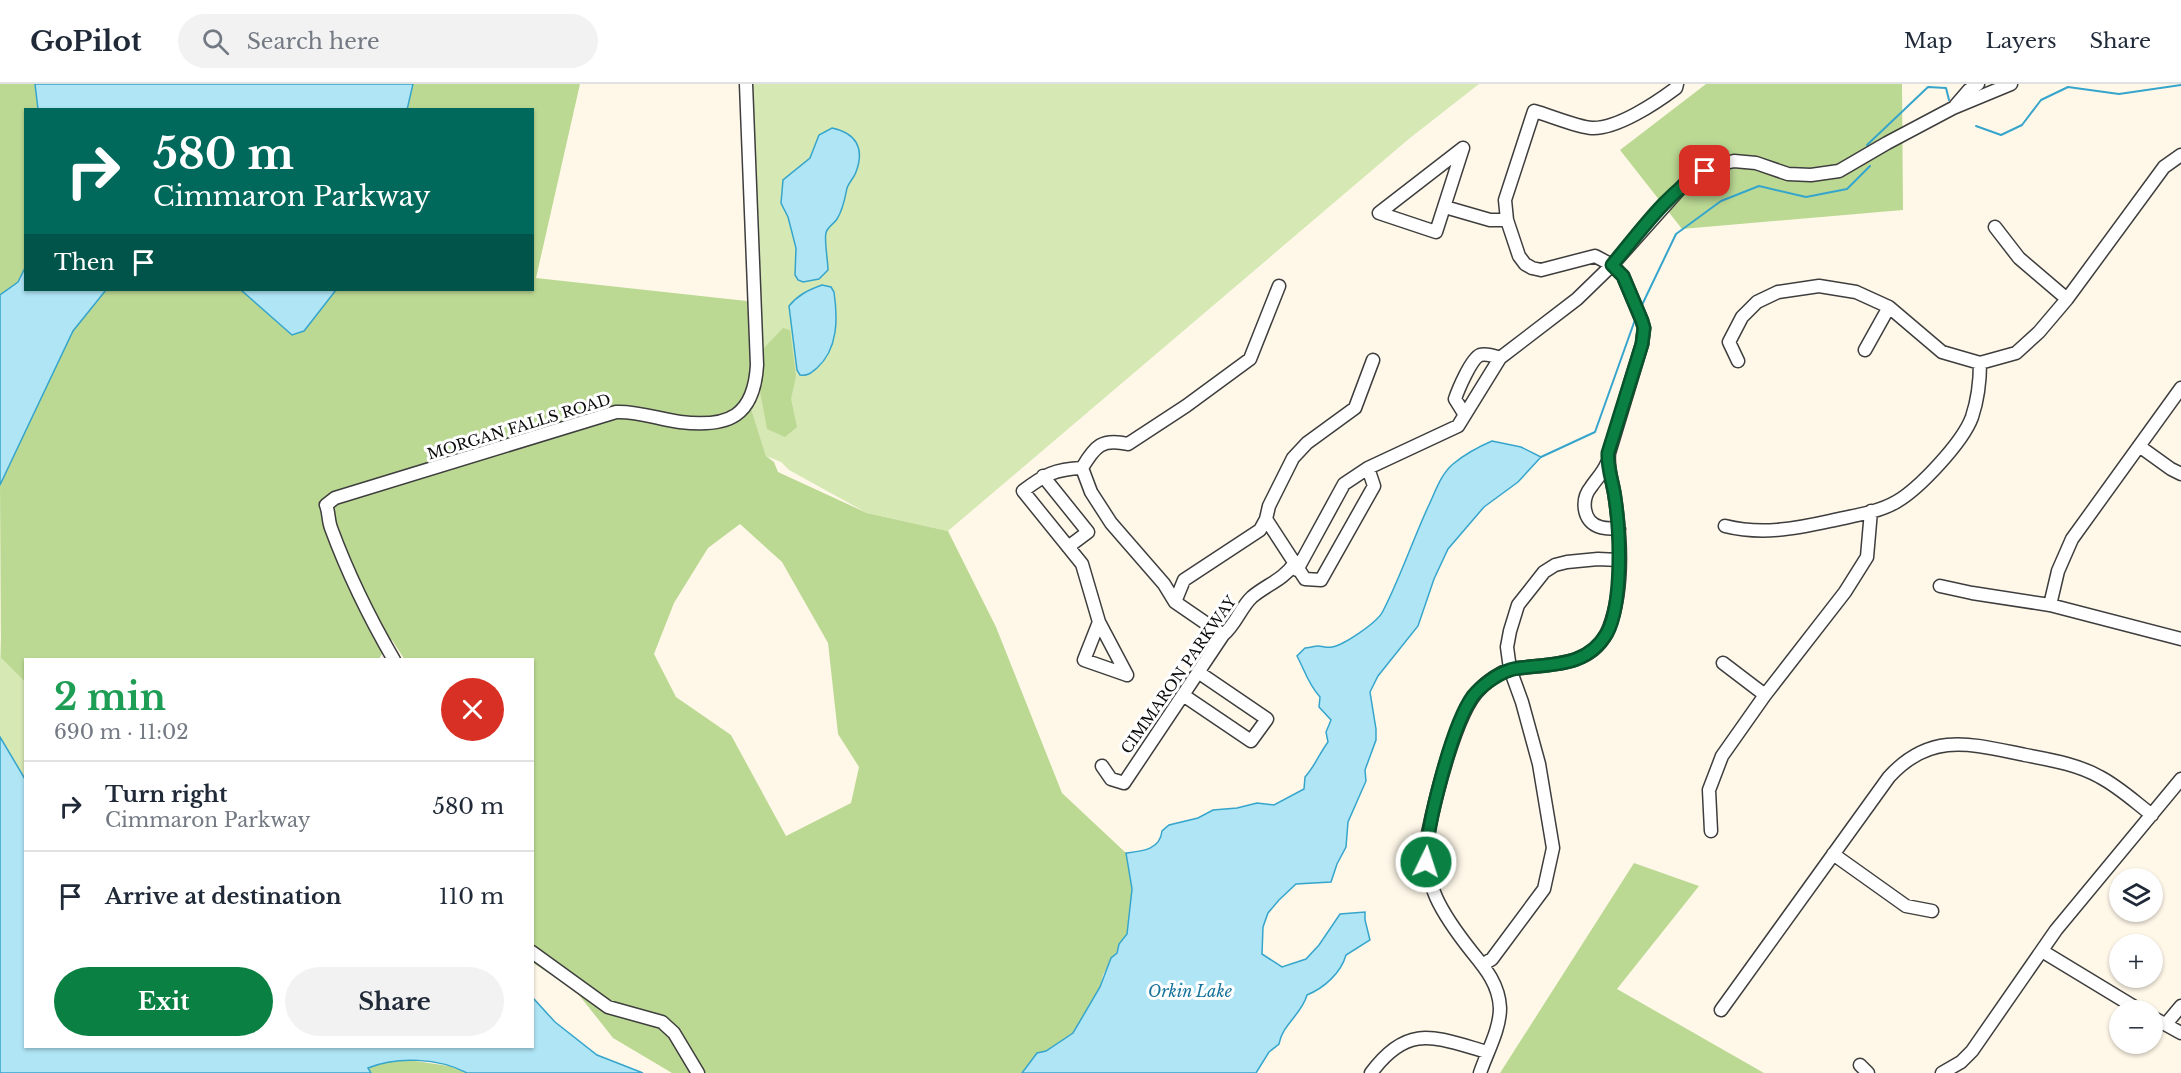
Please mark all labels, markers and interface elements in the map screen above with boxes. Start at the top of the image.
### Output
search box [178,14,598,68]
text: GoPilot [30,24,142,59]
icon: search [199,25,232,58]
text: Search here [247,28,380,55]
text: Map [1904,28,1953,54]
text: Layers [1986,28,2057,54]
text: Share [2090,28,2151,54]
text: 580 m [153,128,294,180]
icon: right [54,132,132,210]
pin [1679,145,1730,196]
icon: arrive [1688,154,1721,187]
text: Cimmaron Parkway [153,180,430,213]
icon: arrive [127,246,160,279]
text: Then [54,249,115,276]
street label: MORGAN FALLS ROAD [425,390,613,463]
street label: CIMMARON PARKWAY [1117,591,1241,757]
text: 2 min [54,675,166,720]
button: close [441,678,504,741]
text: 690 m · 11:02 [54,720,189,744]
text: Turn right [105,781,227,808]
icon: right [54,790,87,823]
text: 580 m [433,793,504,820]
text: Cimmaron Parkway [105,808,311,832]
position arrow [1394,830,1458,894]
map controls [2109,868,2163,1054]
button: layers [2109,868,2163,922]
icon: arrive [54,880,87,913]
text: Arrive at destination [105,883,342,910]
text: 110 m [439,883,504,910]
button: + [2109,934,2163,988]
button: Exit [54,967,273,1036]
button: Share [285,967,504,1036]
water label: Orkin Lake [1148,981,1233,1001]
button: − [2109,1000,2163,1054]

